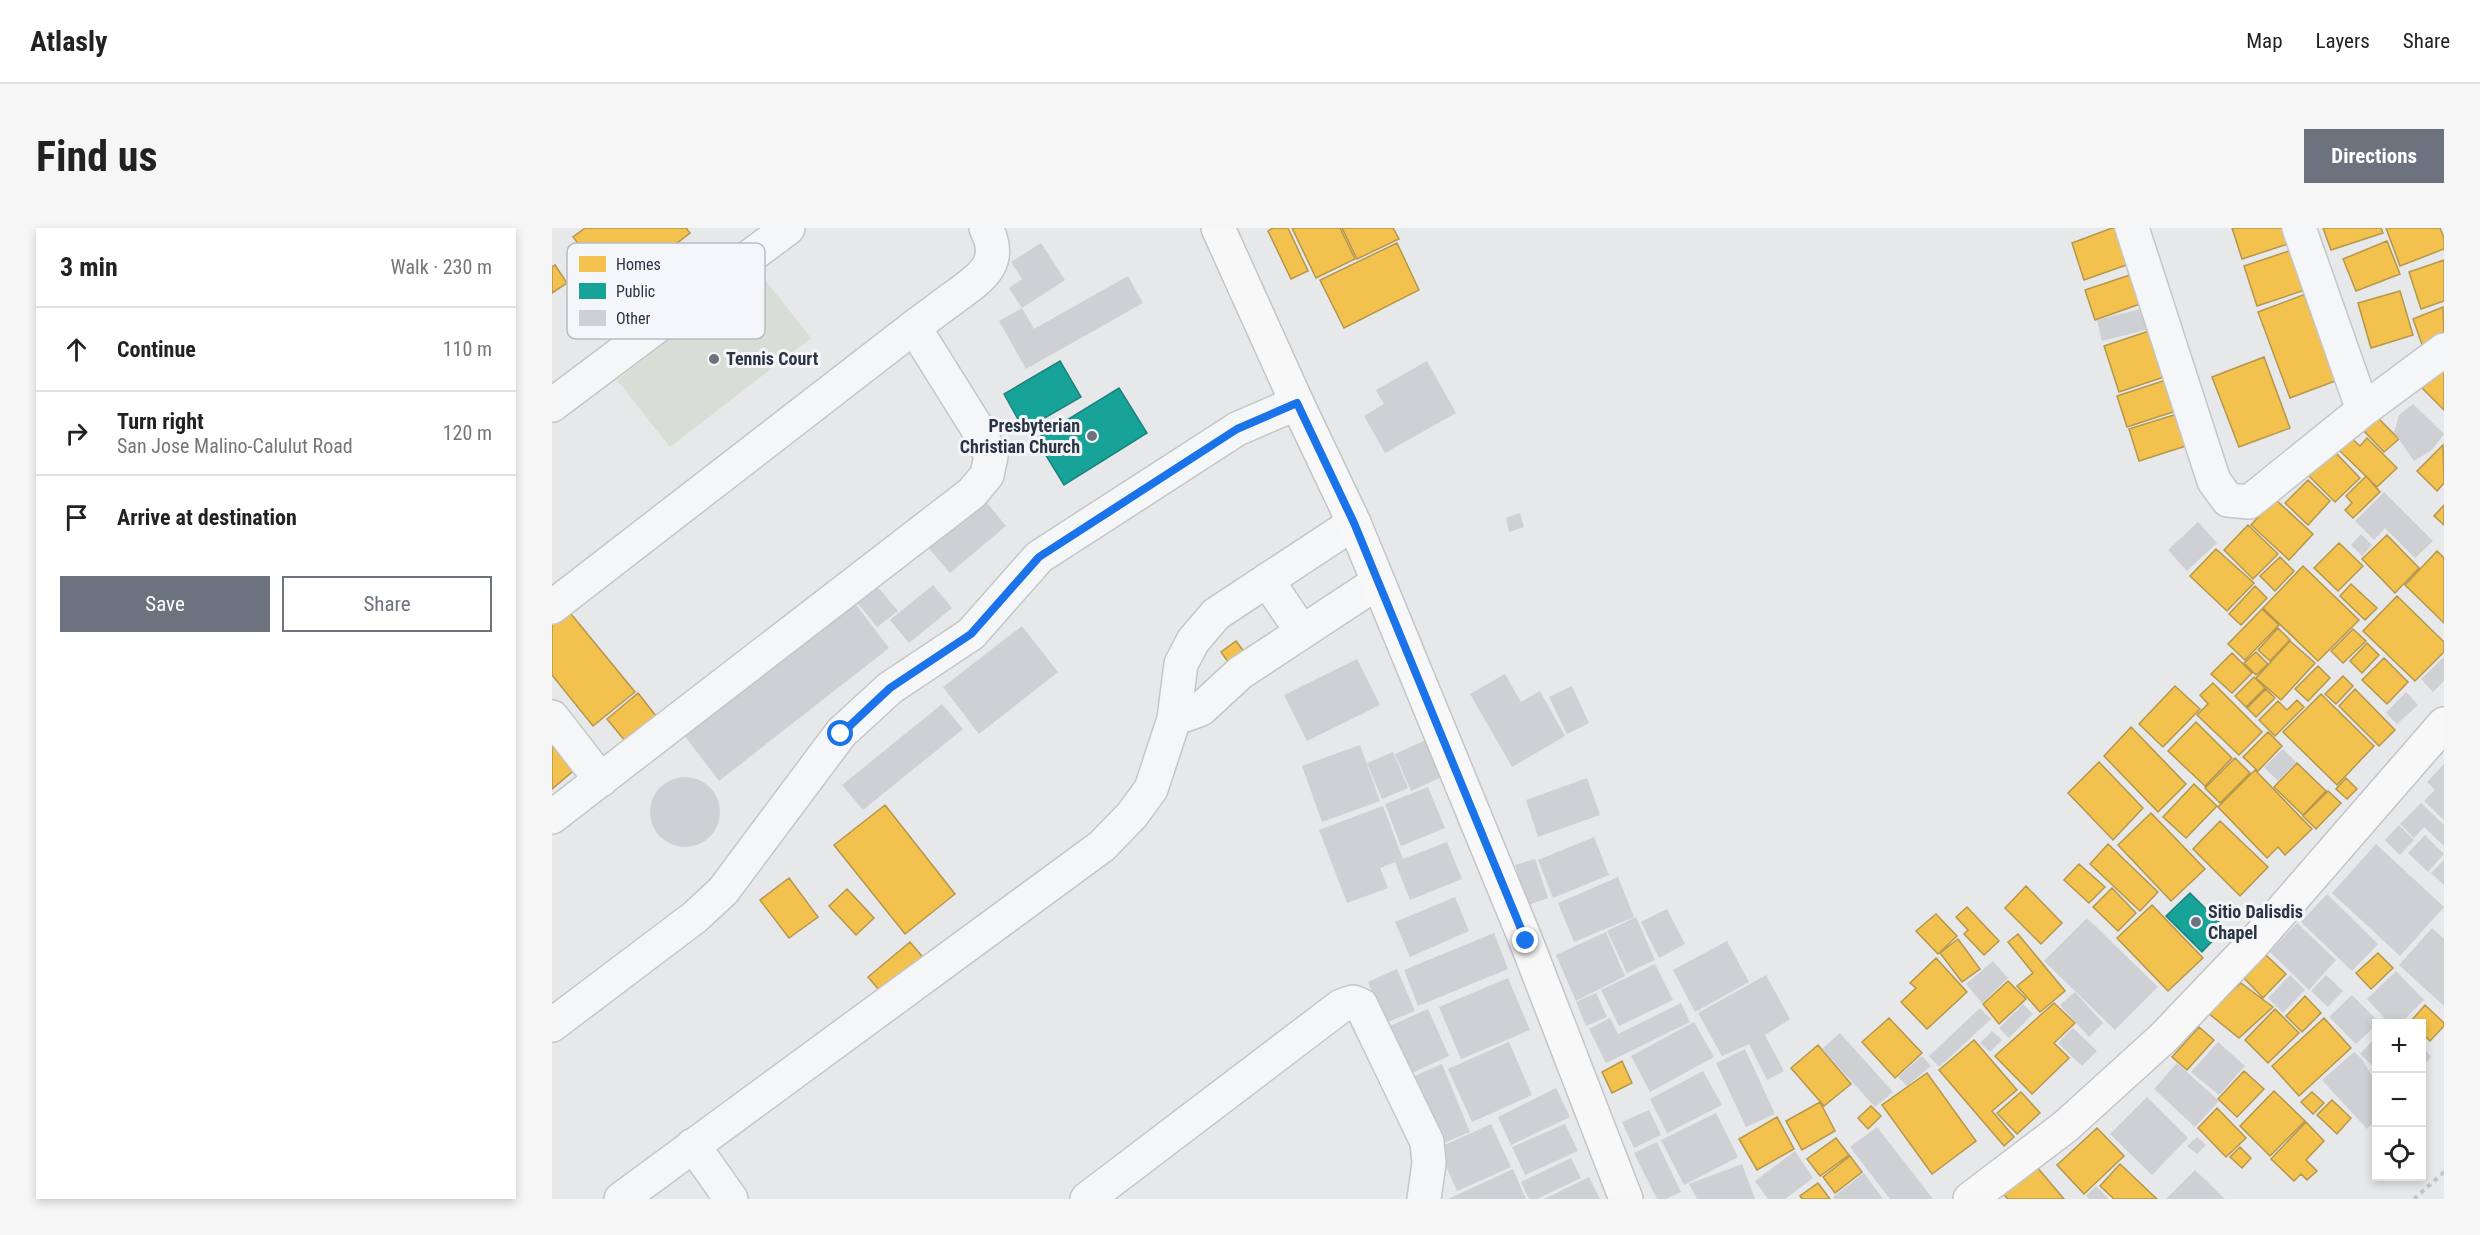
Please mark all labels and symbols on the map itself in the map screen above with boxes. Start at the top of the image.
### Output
legend [567,243,765,339]
text: Homes [616,255,661,274]
text: Public [616,282,655,301]
text: Other [616,309,651,328]
place label: Tennis Court [726,348,819,369]
marker: Tennis Court [707,352,721,366]
place label: Presbyterian Christian Church [960,415,1080,457]
marker: Presbyterian Christian Church [1085,429,1099,443]
route start [827,720,853,746]
place label: Sitio Dalisdis Chapel [2208,901,2303,943]
marker: Sitio Dalisdis Chapel [2189,915,2203,929]
route end [1512,927,1538,953]

